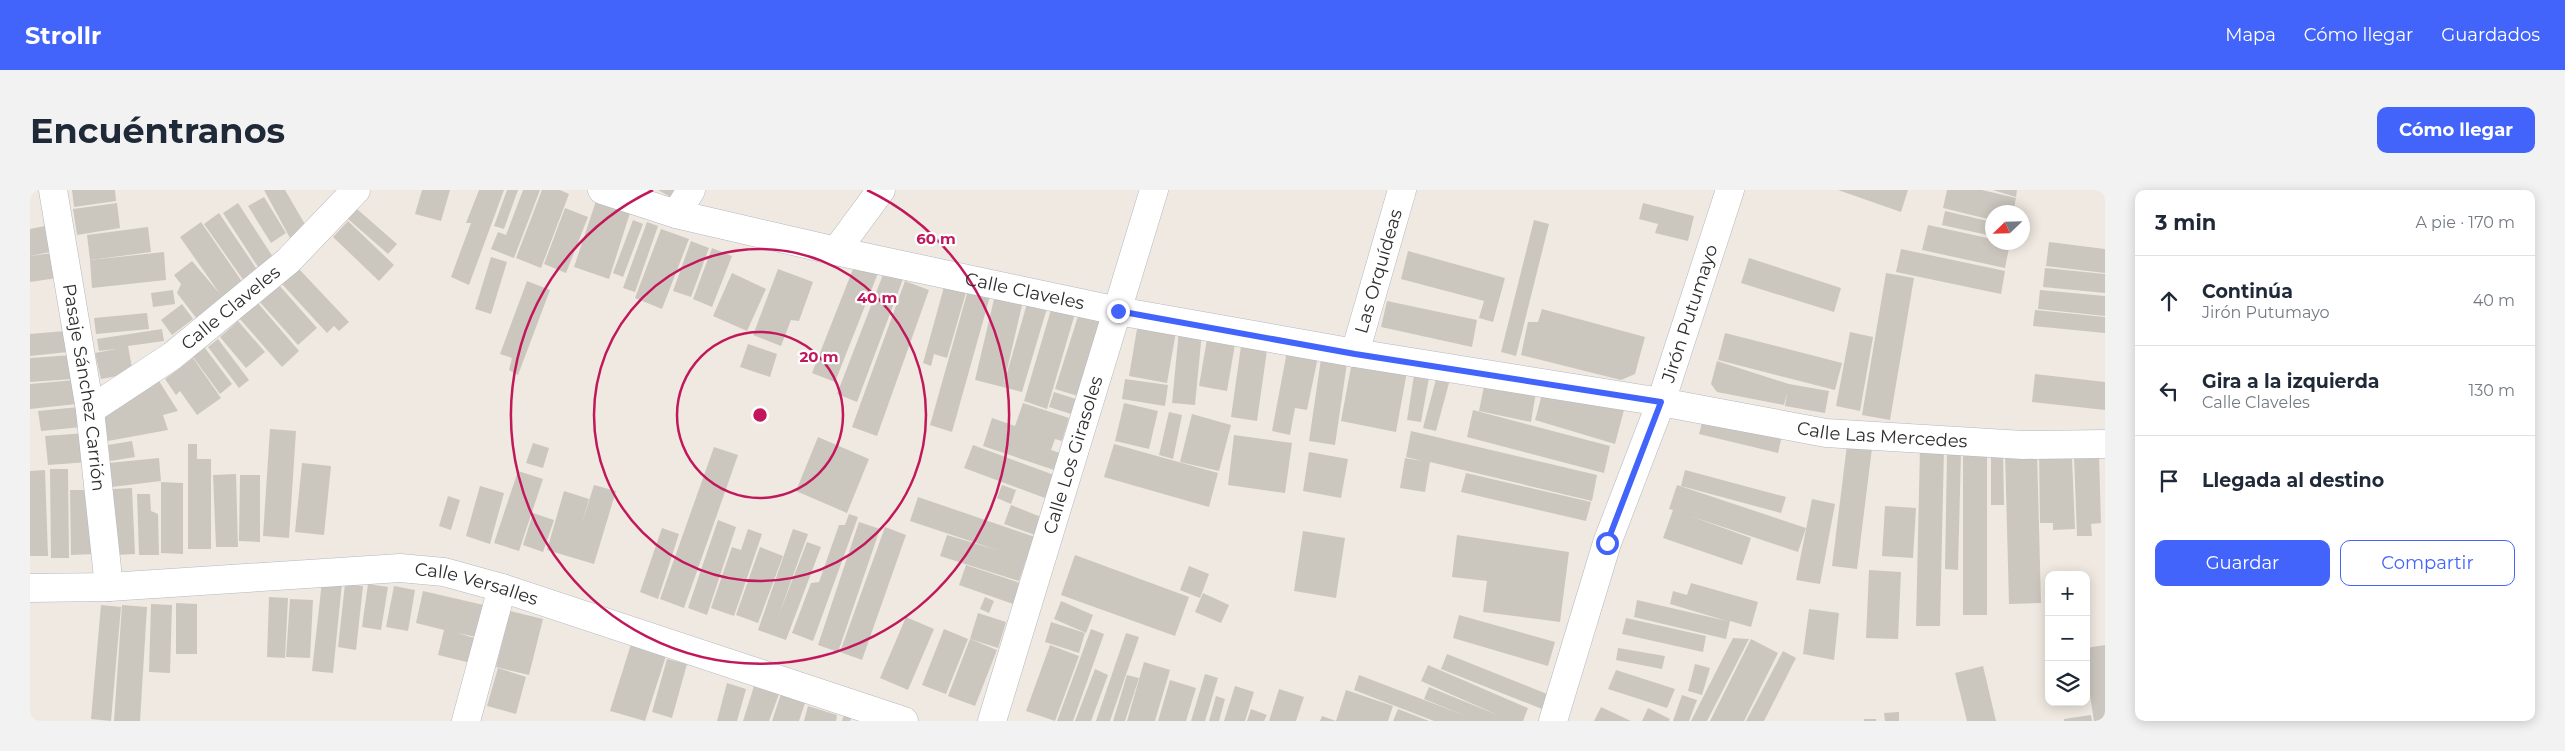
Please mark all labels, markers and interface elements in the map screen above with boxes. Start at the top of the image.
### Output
text: Strollr [25,21,101,50]
text: Mapa [2225,24,2276,46]
text: Cómo llegar [2304,24,2413,46]
text: Guardados [2441,24,2540,46]
button: Cómo llegar [2377,107,2535,153]
text: Encuéntranos [30,109,285,152]
north arrow [1985,205,2030,250]
street label: Las Orquídeas [1350,206,1407,336]
text: 3 min [2155,210,2216,235]
text: A pie · 170 m [2415,213,2515,232]
text: 60 m [916,229,956,248]
street label: Jirón Putumayo [1657,242,1722,386]
street label: Calle Claveles [177,261,285,355]
street label: Calle Claveles [963,268,1087,315]
text: Continúa [2202,280,2293,303]
street label: Pasaje Sánchez Carrión [58,282,110,492]
icon: ahead [2155,287,2183,315]
text: 40 m [857,288,897,307]
text: 40 m [2473,291,2515,310]
route end [1107,300,1130,323]
text: Jirón Putumayo [2202,303,2330,322]
text: 20 m [799,347,839,366]
text: Gira a la izquierda [2202,370,2380,393]
street label: Calle Los Girasoles [1039,373,1108,537]
icon: left [2155,377,2183,405]
text: 130 m [2468,381,2515,400]
text: Calle Claveles [2202,393,2310,412]
centre of rings [751,406,769,424]
street label: Calle Las Mercedes [1795,417,1968,453]
icon: arrive [2155,467,2183,495]
text: Llegada al destino [2202,469,2384,492]
route start [1596,532,1619,555]
button: Guardar [2155,540,2330,586]
button: Compartir [2340,540,2515,586]
street label: Calle Versalles [414,558,541,610]
map controls [2045,571,2090,706]
button: + [2045,571,2090,616]
button: − [2045,616,2090,661]
button: layers [2045,661,2090,706]

